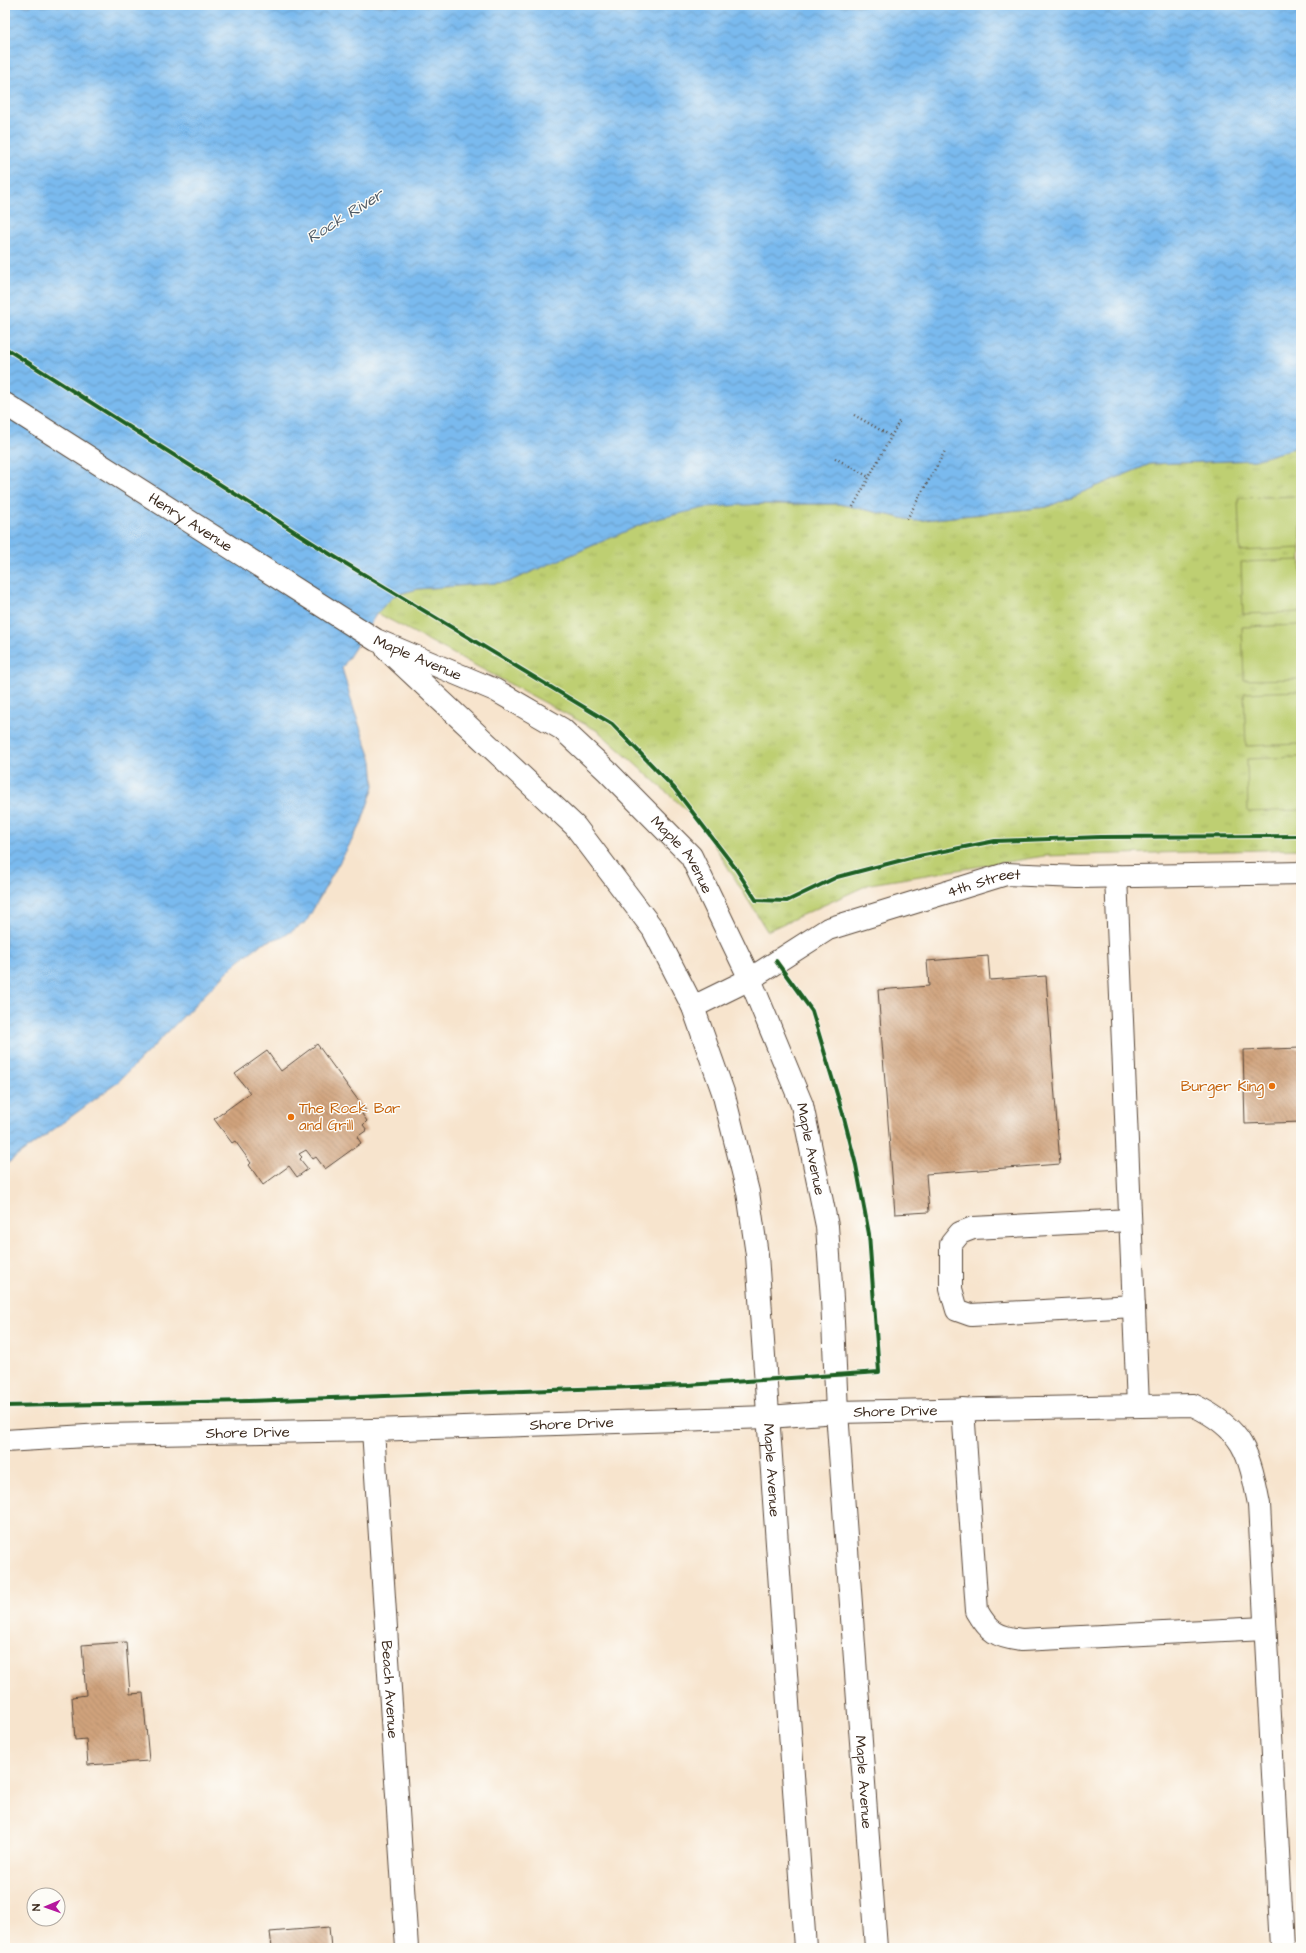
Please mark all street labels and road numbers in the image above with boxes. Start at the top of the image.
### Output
street label: Henry Avenue [144,487,237,557]
street label: Maple Avenue [371,630,465,685]
street label: Maple Avenue [646,811,718,897]
street label: 4th Street [944,864,1021,902]
street label: Maple Avenue [791,1101,831,1197]
street label: Shore Drive [853,1400,938,1422]
street label: Shore Drive [529,1412,614,1435]
street label: Shore Drive [206,1421,290,1444]
street label: Maple Avenue [758,1423,786,1518]
street label: Beach Avenue [376,1640,404,1739]
street label: Maple Avenue [850,1735,878,1830]

